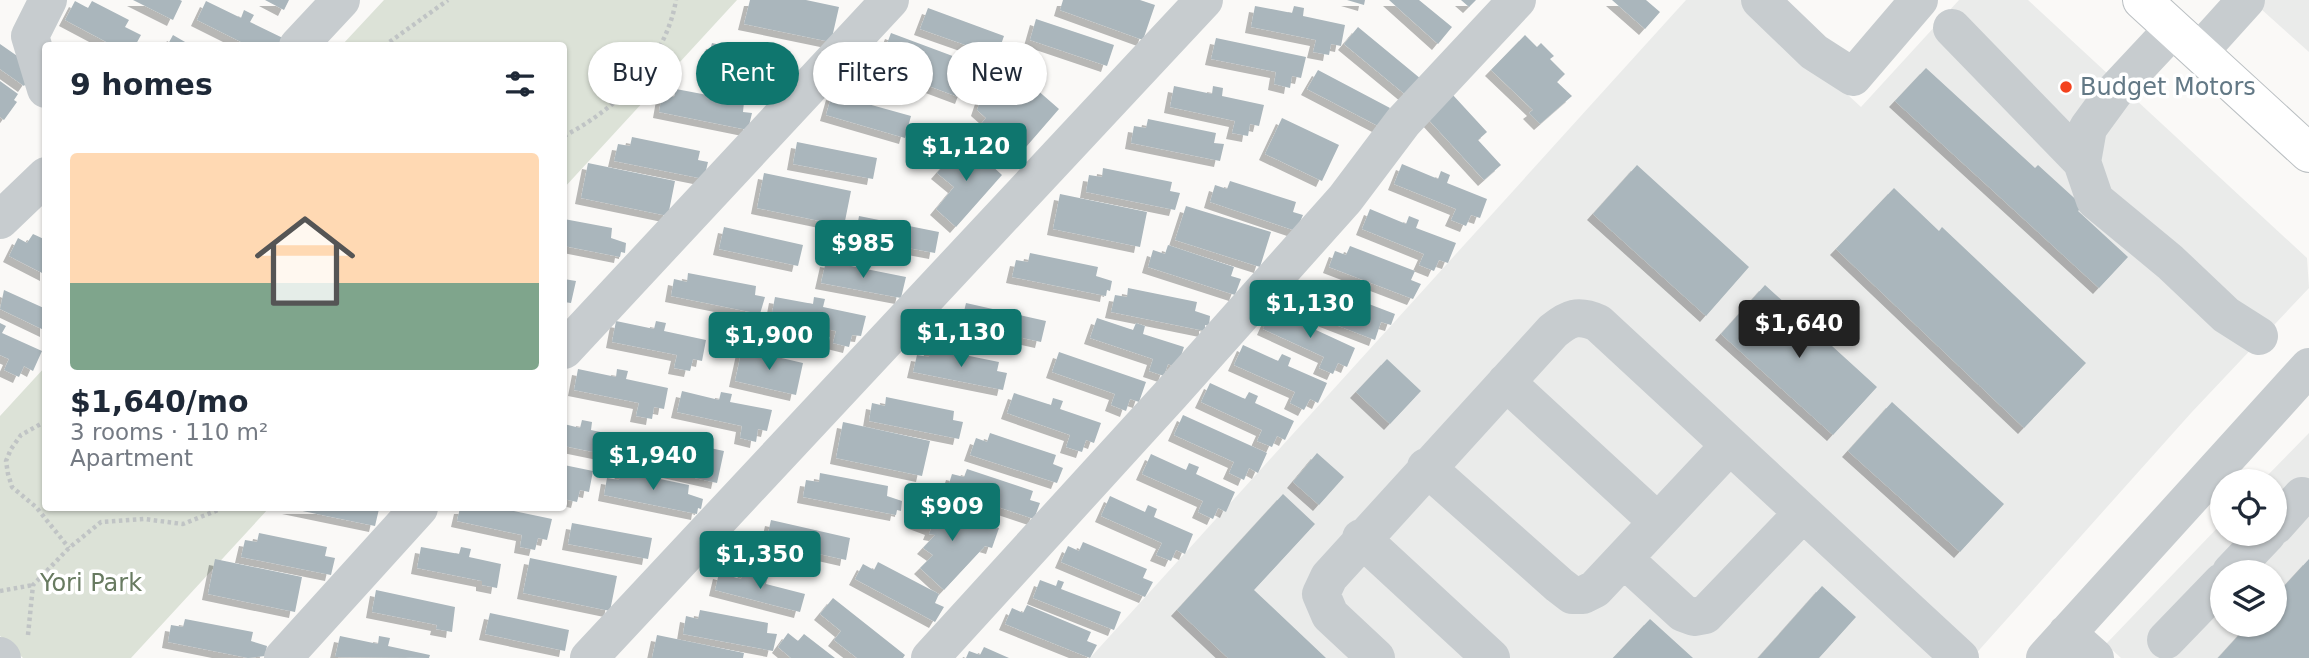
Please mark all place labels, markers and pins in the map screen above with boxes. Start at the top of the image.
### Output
place label: Budget Motors [2080,73,2256,101]
marker: Budget Motors [2058,79,2074,95]
pin: $1,120 [909,124,1023,183]
pin: $985 [822,220,904,280]
pin: $1,130 [1253,280,1367,340]
pin: $1,640 [1742,300,1856,360]
pin: $1,130 [904,310,1018,369]
pin: $1,900 [712,312,826,372]
pin: $1,940 [596,433,710,492]
pin: $909 [911,484,993,543]
pin: $1,350 [703,532,817,591]

